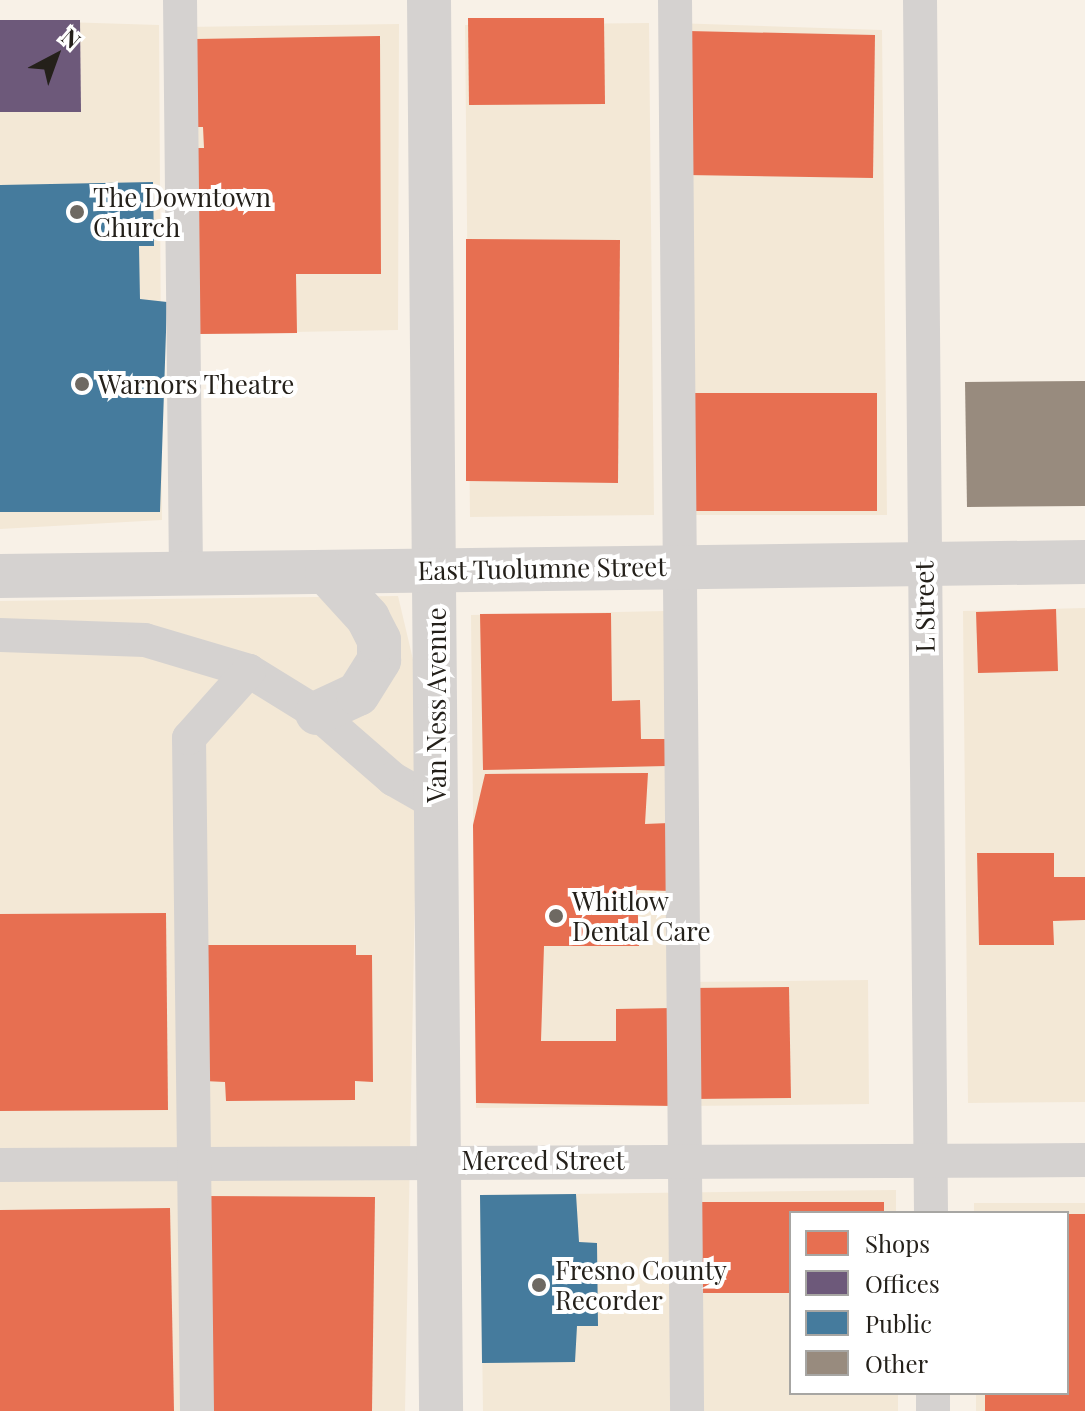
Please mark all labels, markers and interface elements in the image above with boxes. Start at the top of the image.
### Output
north arrow [16,16,96,96]
text: N [56,21,88,54]
place label: The Downtown Church [93,181,271,242]
marker: The Downtown Church [68,203,86,221]
place label: Warnors Theatre [98,368,295,400]
marker: Warnors Theatre [73,375,91,393]
street label: East Tuolumne Street [417,550,667,586]
street label: L Street [908,561,940,653]
street label: Van Ness Avenue [420,607,452,803]
place label: Whitlow Dental Care [572,885,711,946]
marker: Whitlow Dental Care [547,907,565,925]
street label: Merced Street [461,1144,625,1176]
legend [789,1211,1069,1395]
text: Shops [865,1227,930,1259]
place label: Fresno County Recorder [555,1254,727,1316]
text: Offices [865,1267,940,1299]
marker: Fresno County Recorder [530,1276,548,1294]
text: Public [865,1307,932,1339]
text: Other [865,1347,928,1379]

